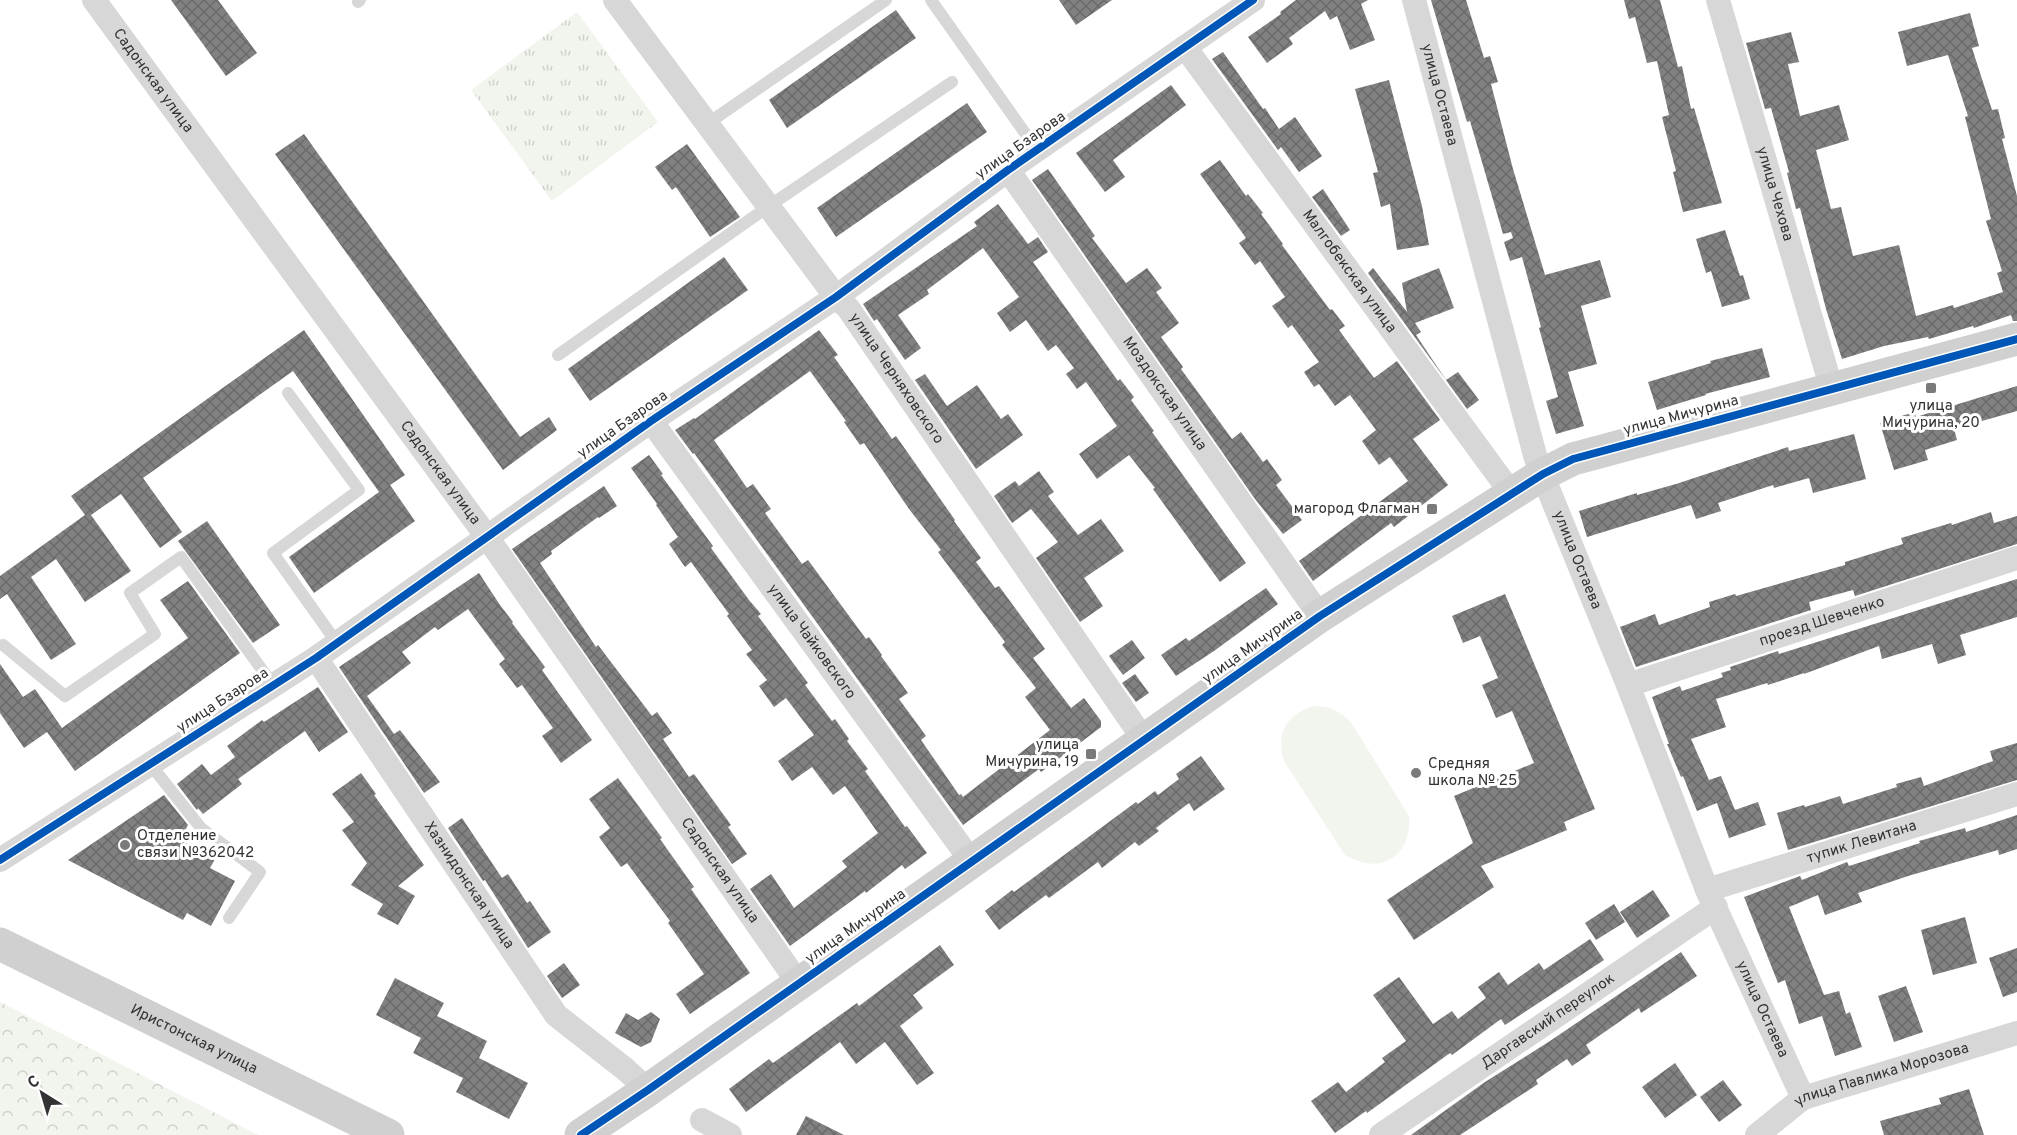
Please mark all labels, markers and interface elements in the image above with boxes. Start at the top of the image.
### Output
street label: Садонская улица [109,25,197,137]
street label: улица Остаева [1417,42,1462,148]
street label: улица Бзарова [972,108,1070,184]
street label: улица Чехова [1752,144,1797,243]
street label: Малгобекская улица [1298,206,1400,337]
street label: улица Черняховского [845,309,948,448]
street label: Моздокская улица [1118,333,1211,454]
marker: улица Мичурина, 20 [1924,381,1938,395]
street label: улица Бзарова [574,387,672,463]
street label: улица Мичурина [1621,391,1741,441]
place label: улица Мичурина, 20 [1882,397,1980,433]
street label: Садонская улица [396,417,484,529]
place label: магород Флагман [1294,500,1420,519]
marker: магород Флагман [1425,502,1439,516]
street label: улица Остаева [1549,508,1606,612]
street label: улица Чайковского [763,580,860,703]
street label: проезд Шевченко [1757,592,1887,651]
street label: улица Мичурина [1199,605,1307,689]
street label: улица Бзарова [173,664,273,738]
place label: улица Мичурина, 19 [985,736,1079,772]
marker: улица Мичурина, 19 [1084,747,1098,761]
place label: Средняя школа № 25 [1428,755,1517,791]
marker: Средняя школа № 25 [1409,766,1423,780]
street label: Садонская улица [676,814,763,927]
street label: тупик Левитана [1805,816,1919,868]
street label: Хазнидонская улица [419,818,518,953]
place label: Отделение связи №362042 [137,827,254,863]
marker: Отделение связи №362042 [118,838,132,852]
street label: улица Мичурина [802,885,910,969]
street label: улица Остаева [1732,958,1793,1061]
street label: Даргавский переулок [1478,969,1618,1073]
street label: Иристонская улица [127,1000,260,1079]
street label: улица Павлика Морозова [1790,1039,1971,1111]
north arrow [12,1063,72,1123]
text: С [24,1072,44,1094]

